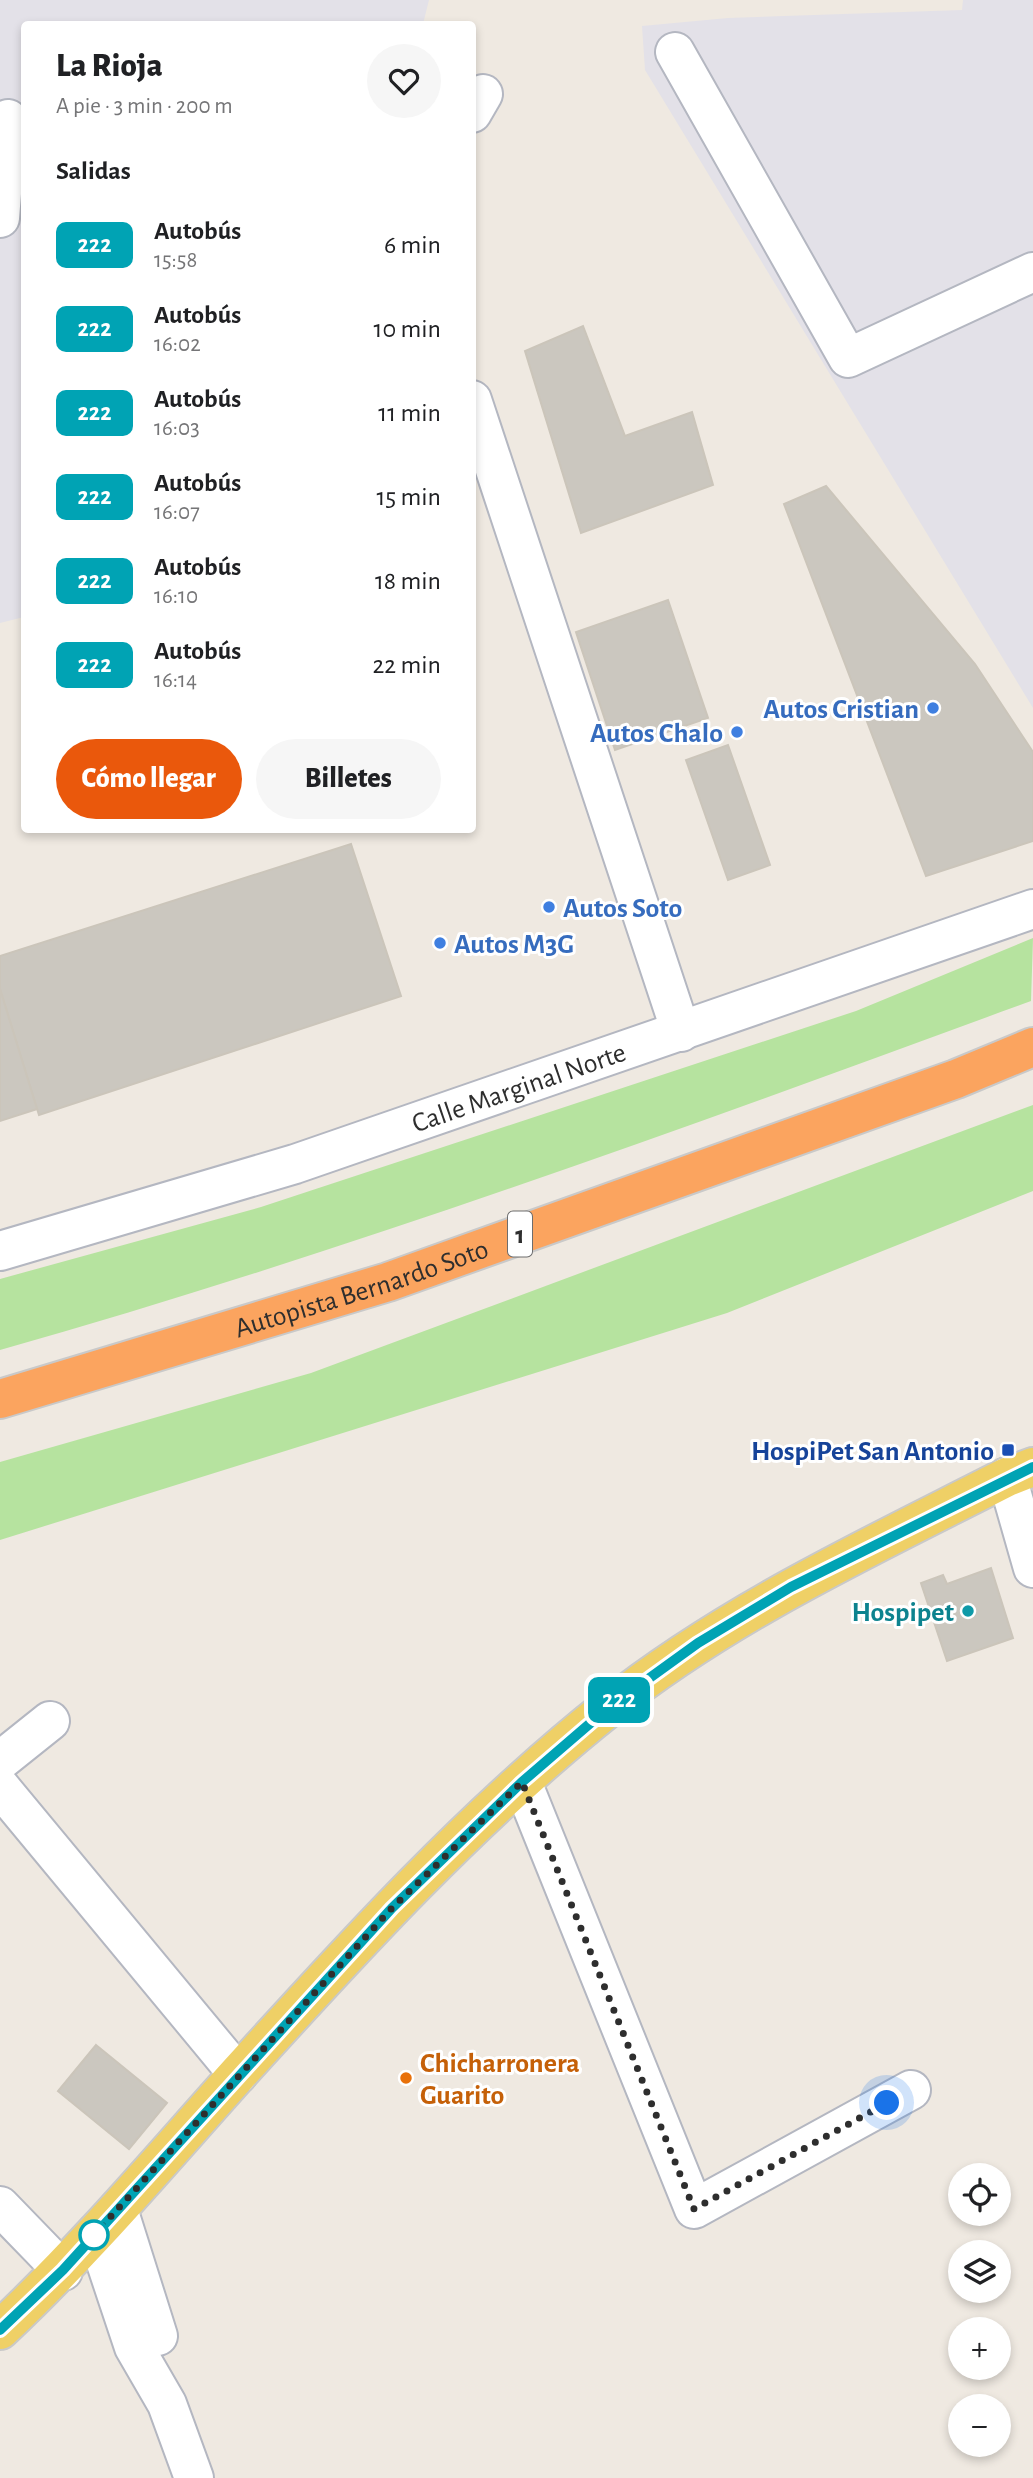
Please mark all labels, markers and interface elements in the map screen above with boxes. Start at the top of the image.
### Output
button: heart [367,44,441,118]
text: La Rioja [56,50,163,83]
text: A pie · 3 min · 200 m [56,95,233,118]
text: Salidas [56,158,131,184]
text: Autobús [154,218,241,244]
text: 6 min [384,232,441,258]
text: 222 [78,233,111,257]
text: 15:58 [154,249,197,272]
text: Autobús [154,302,241,328]
text: 10 min [374,316,441,342]
text: 222 [78,317,111,341]
text: 16:02 [154,333,201,356]
text: Autobús [154,386,241,412]
text: 11 min [378,400,441,426]
text: 222 [78,401,111,425]
text: 16:03 [154,417,200,440]
text: Autobús [154,470,241,496]
text: 15 min [376,484,441,510]
text: 222 [78,485,111,509]
text: 16:07 [154,501,200,524]
text: Autobús [154,554,241,580]
text: 18 min [375,568,441,594]
text: 222 [78,569,111,593]
text: 16:10 [154,585,198,608]
text: Autobús [154,638,241,664]
text: 22 min [373,652,441,678]
text: 222 [78,653,111,677]
text: 16:14 [154,669,197,692]
place label: Autos Cristian [763,696,919,724]
marker: Autos Cristian [925,700,941,716]
place label: Autos Chalo [590,720,723,748]
marker: Autos Chalo [729,724,745,740]
button: Cómo llegar [56,739,242,819]
button: Billetes [256,739,441,819]
place label: Autos Soto [563,895,682,923]
marker: Autos Soto [541,899,557,915]
place label: Autos M3G [454,931,574,959]
marker: Autos M3G [432,935,448,951]
street label: Calle Marginal Norte [409,1039,630,1139]
road number: 1 [508,1212,532,1256]
street label: Autopista Bernardo Soto [232,1235,492,1343]
place label: HospiPet San Antonio [751,1438,994,1466]
marker: HospiPet San Antonio [1000,1442,1016,1458]
place label: Hospipet [852,1599,955,1627]
marker: Hospipet [960,1603,976,1619]
line badge: 222 [579,1677,659,1723]
text: 222 [602,1688,636,1712]
place label: Chicharronera Guarito [420,2050,580,2110]
marker: Chicharronera Guarito [398,2070,414,2086]
your location [869,2085,904,2120]
map controls [948,2163,1011,2457]
button: locate [948,2163,1011,2226]
unlabelled marker [79,2220,109,2250]
button: layers [948,2240,1011,2303]
button: + [948,2317,1011,2380]
button: − [948,2394,1011,2457]

